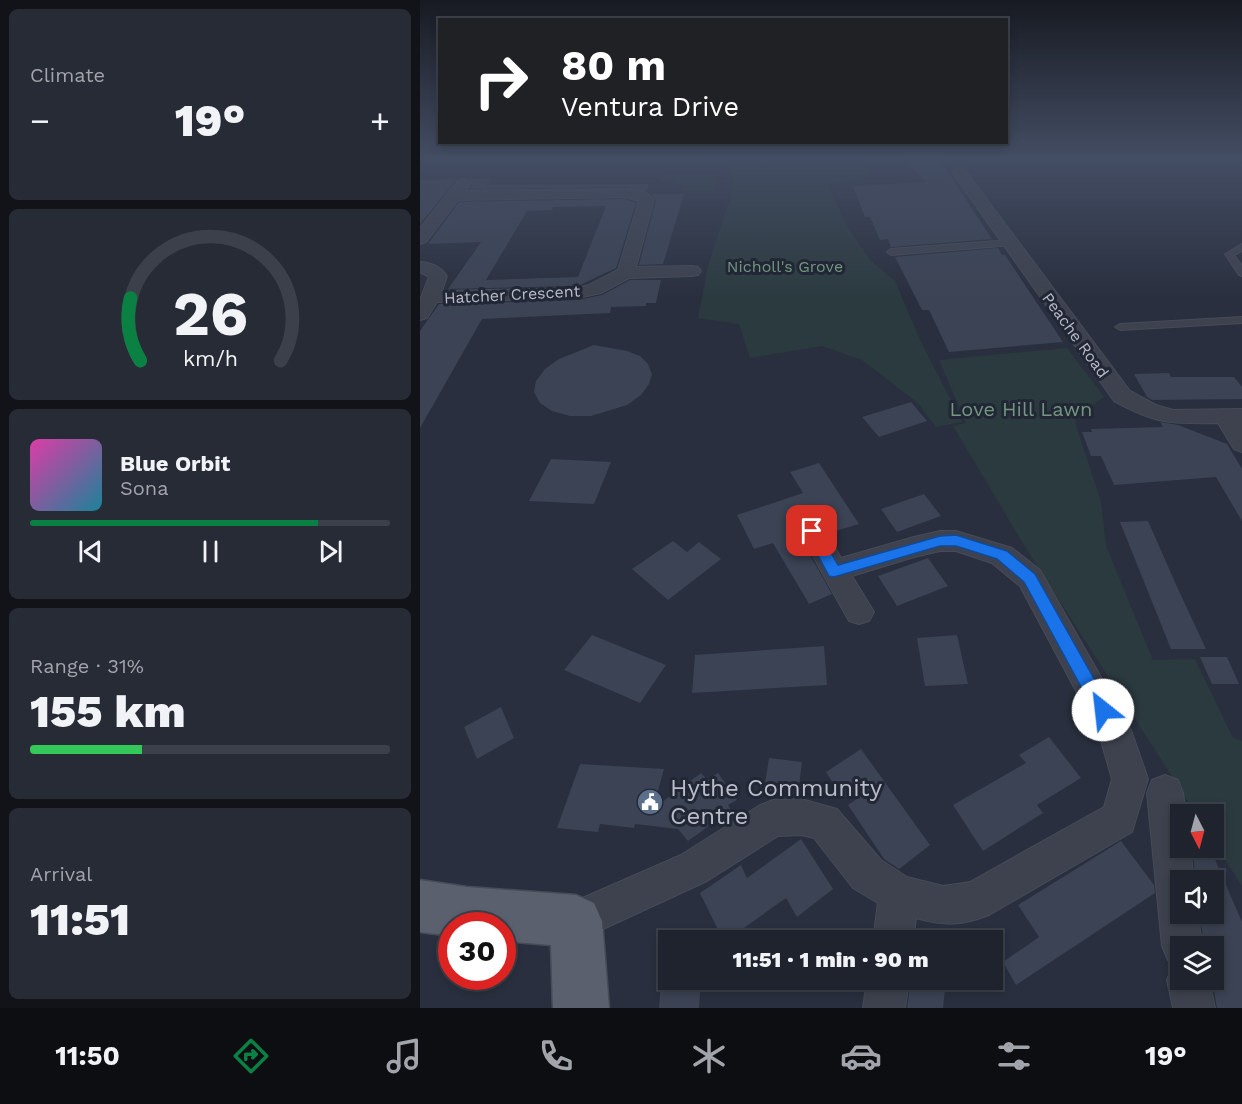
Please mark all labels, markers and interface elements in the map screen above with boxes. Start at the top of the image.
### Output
text: 80 m [561,41,666,90]
icon: right [462,42,540,120]
text: Climate [30,63,105,87]
text: Ventura Drive [561,91,739,123]
text: 19° [175,94,245,147]
text: − [30,101,50,140]
text: + [370,101,390,140]
park label: Nicholl's Grove [727,257,843,276]
text: 26 [172,277,248,350]
street label: Hatcher Crescent [443,281,581,308]
street label: Peache Road [1038,289,1113,382]
text: km/h [182,347,238,372]
park label: Love Hill Lawn [950,397,1092,421]
text: Blue Orbit [120,451,230,476]
text: Sona [120,476,169,500]
pin [786,505,837,556]
icon: arrive [795,514,828,547]
icon: previous [74,535,107,568]
icon: pause [194,535,227,568]
icon: next [314,535,347,568]
text: Range · 31% [30,654,144,678]
position arrow [1071,678,1135,742]
text: 155 km [30,685,186,738]
place label: Hythe Community Centre [670,774,883,830]
public building icon: Hythe Community Centre [635,787,665,817]
north arrow [1170,804,1224,858]
map controls [1170,804,1224,990]
text: Arrival [30,862,92,886]
button: sound [1170,870,1224,924]
text: 11:51 [30,893,130,946]
speed limit sign: 30 [438,912,516,990]
button: layers [1170,936,1224,990]
text: 11:51 · 1 min · 90 m [732,947,929,972]
icon: directions [230,1035,272,1077]
icon: music [383,1035,425,1077]
icon: phone [535,1035,577,1077]
icon: climate [688,1035,730,1077]
icon: car [840,1035,882,1077]
icon: filters [993,1035,1035,1077]
text: 11:50 [55,1040,120,1072]
text: 19° [1145,1040,1187,1072]

